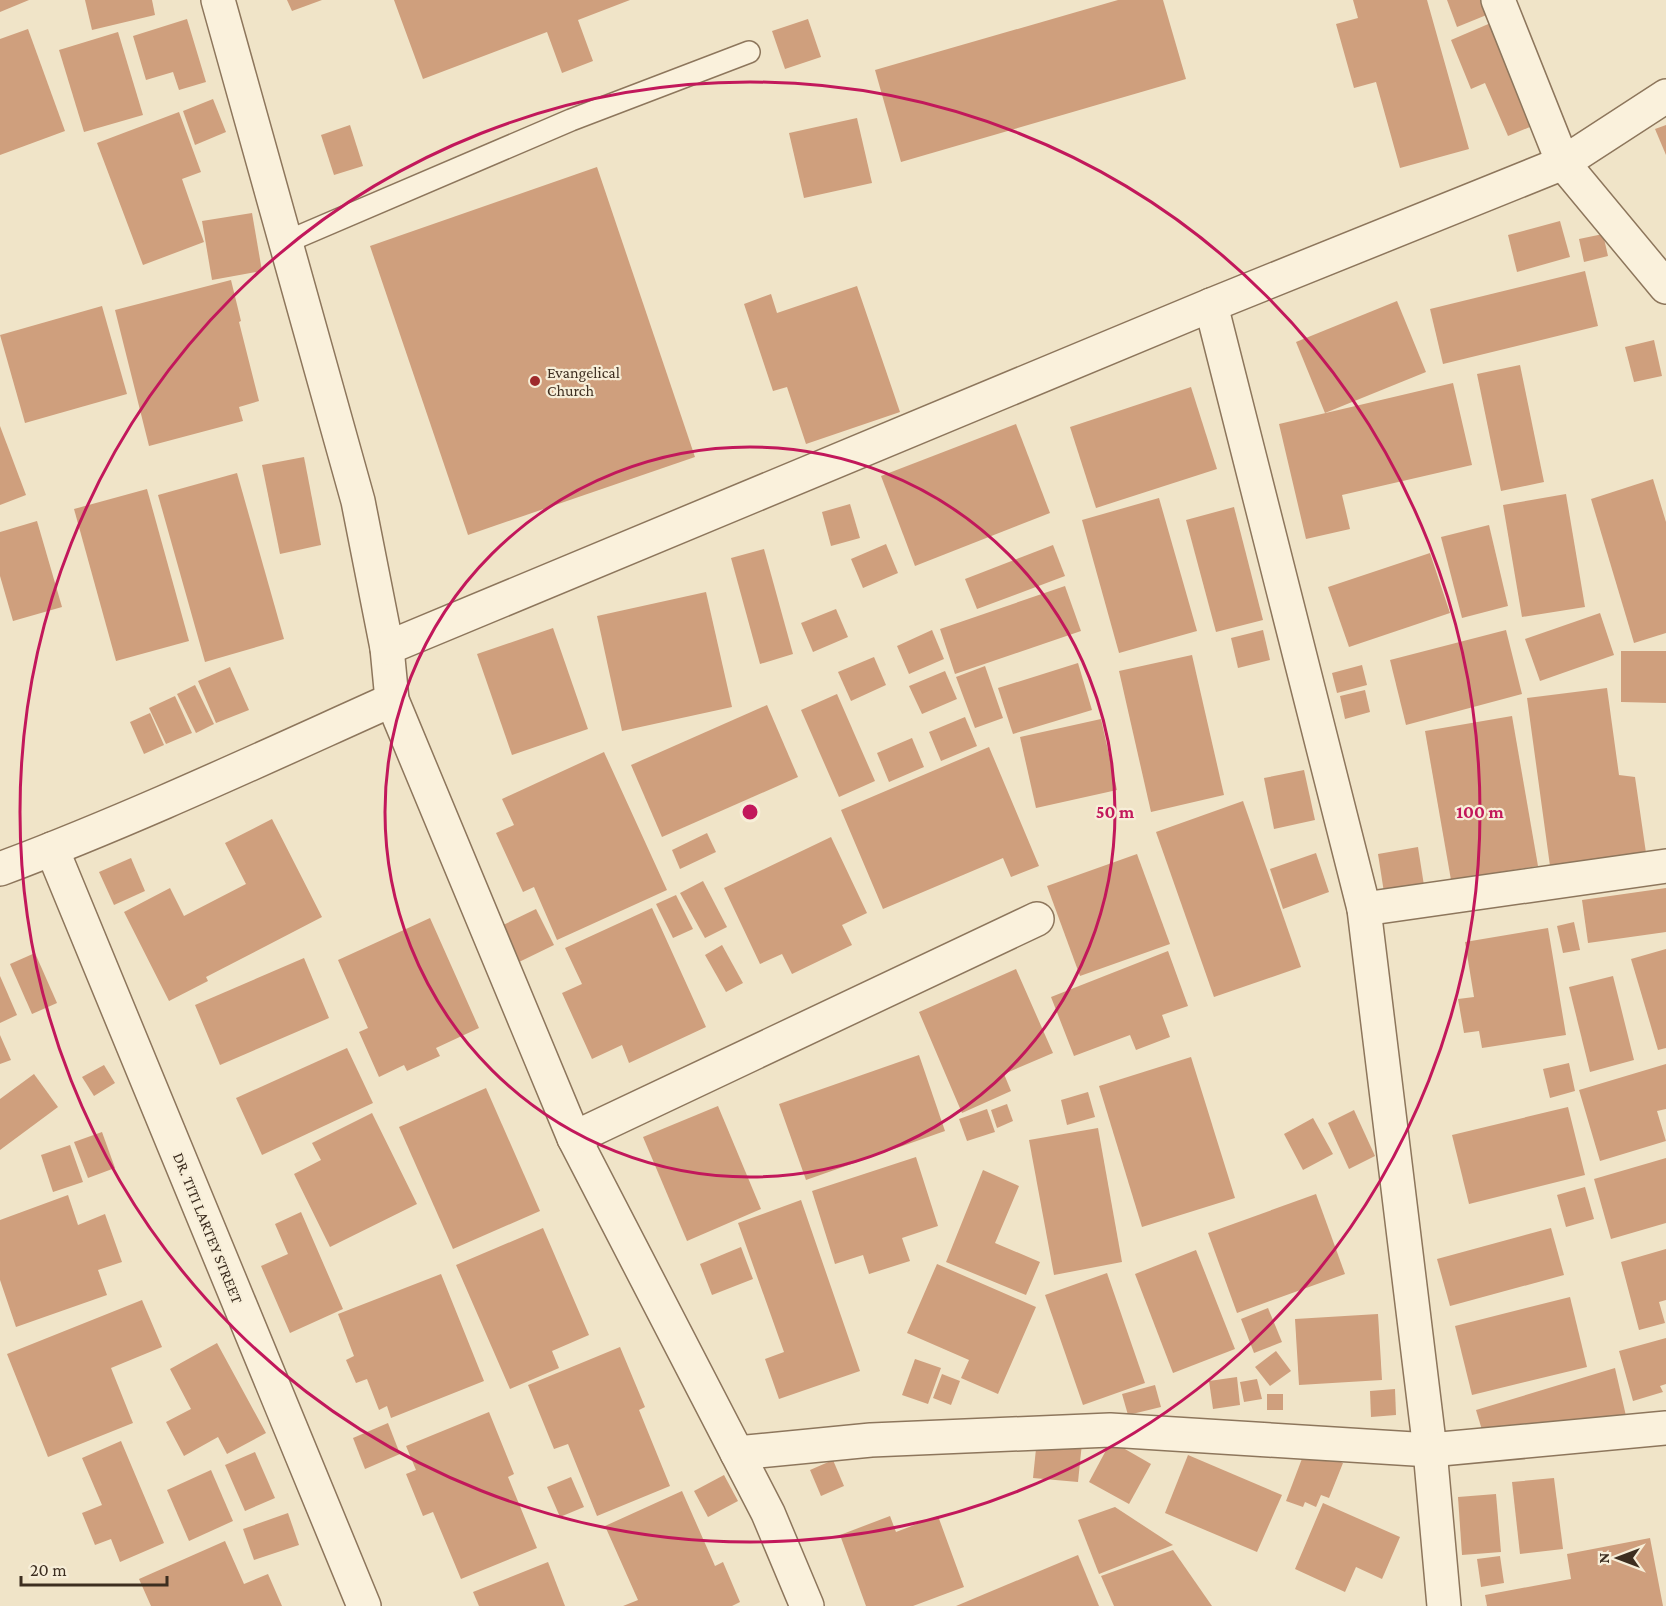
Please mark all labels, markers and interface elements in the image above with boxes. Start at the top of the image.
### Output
place label: Evangelical Church [547,364,620,399]
marker: Evangelical Church [528,374,542,388]
centre of rings [740,802,760,822]
text: 50 m [1096,802,1135,822]
text: 100 m [1456,802,1504,822]
street label: DR. TITI LARTEY STREET [170,1150,246,1306]
north arrow [1588,1528,1648,1588]
scale bar [21,1549,166,1587]
text: N [1595,1552,1612,1563]
text: 20 m [30,1560,67,1580]

